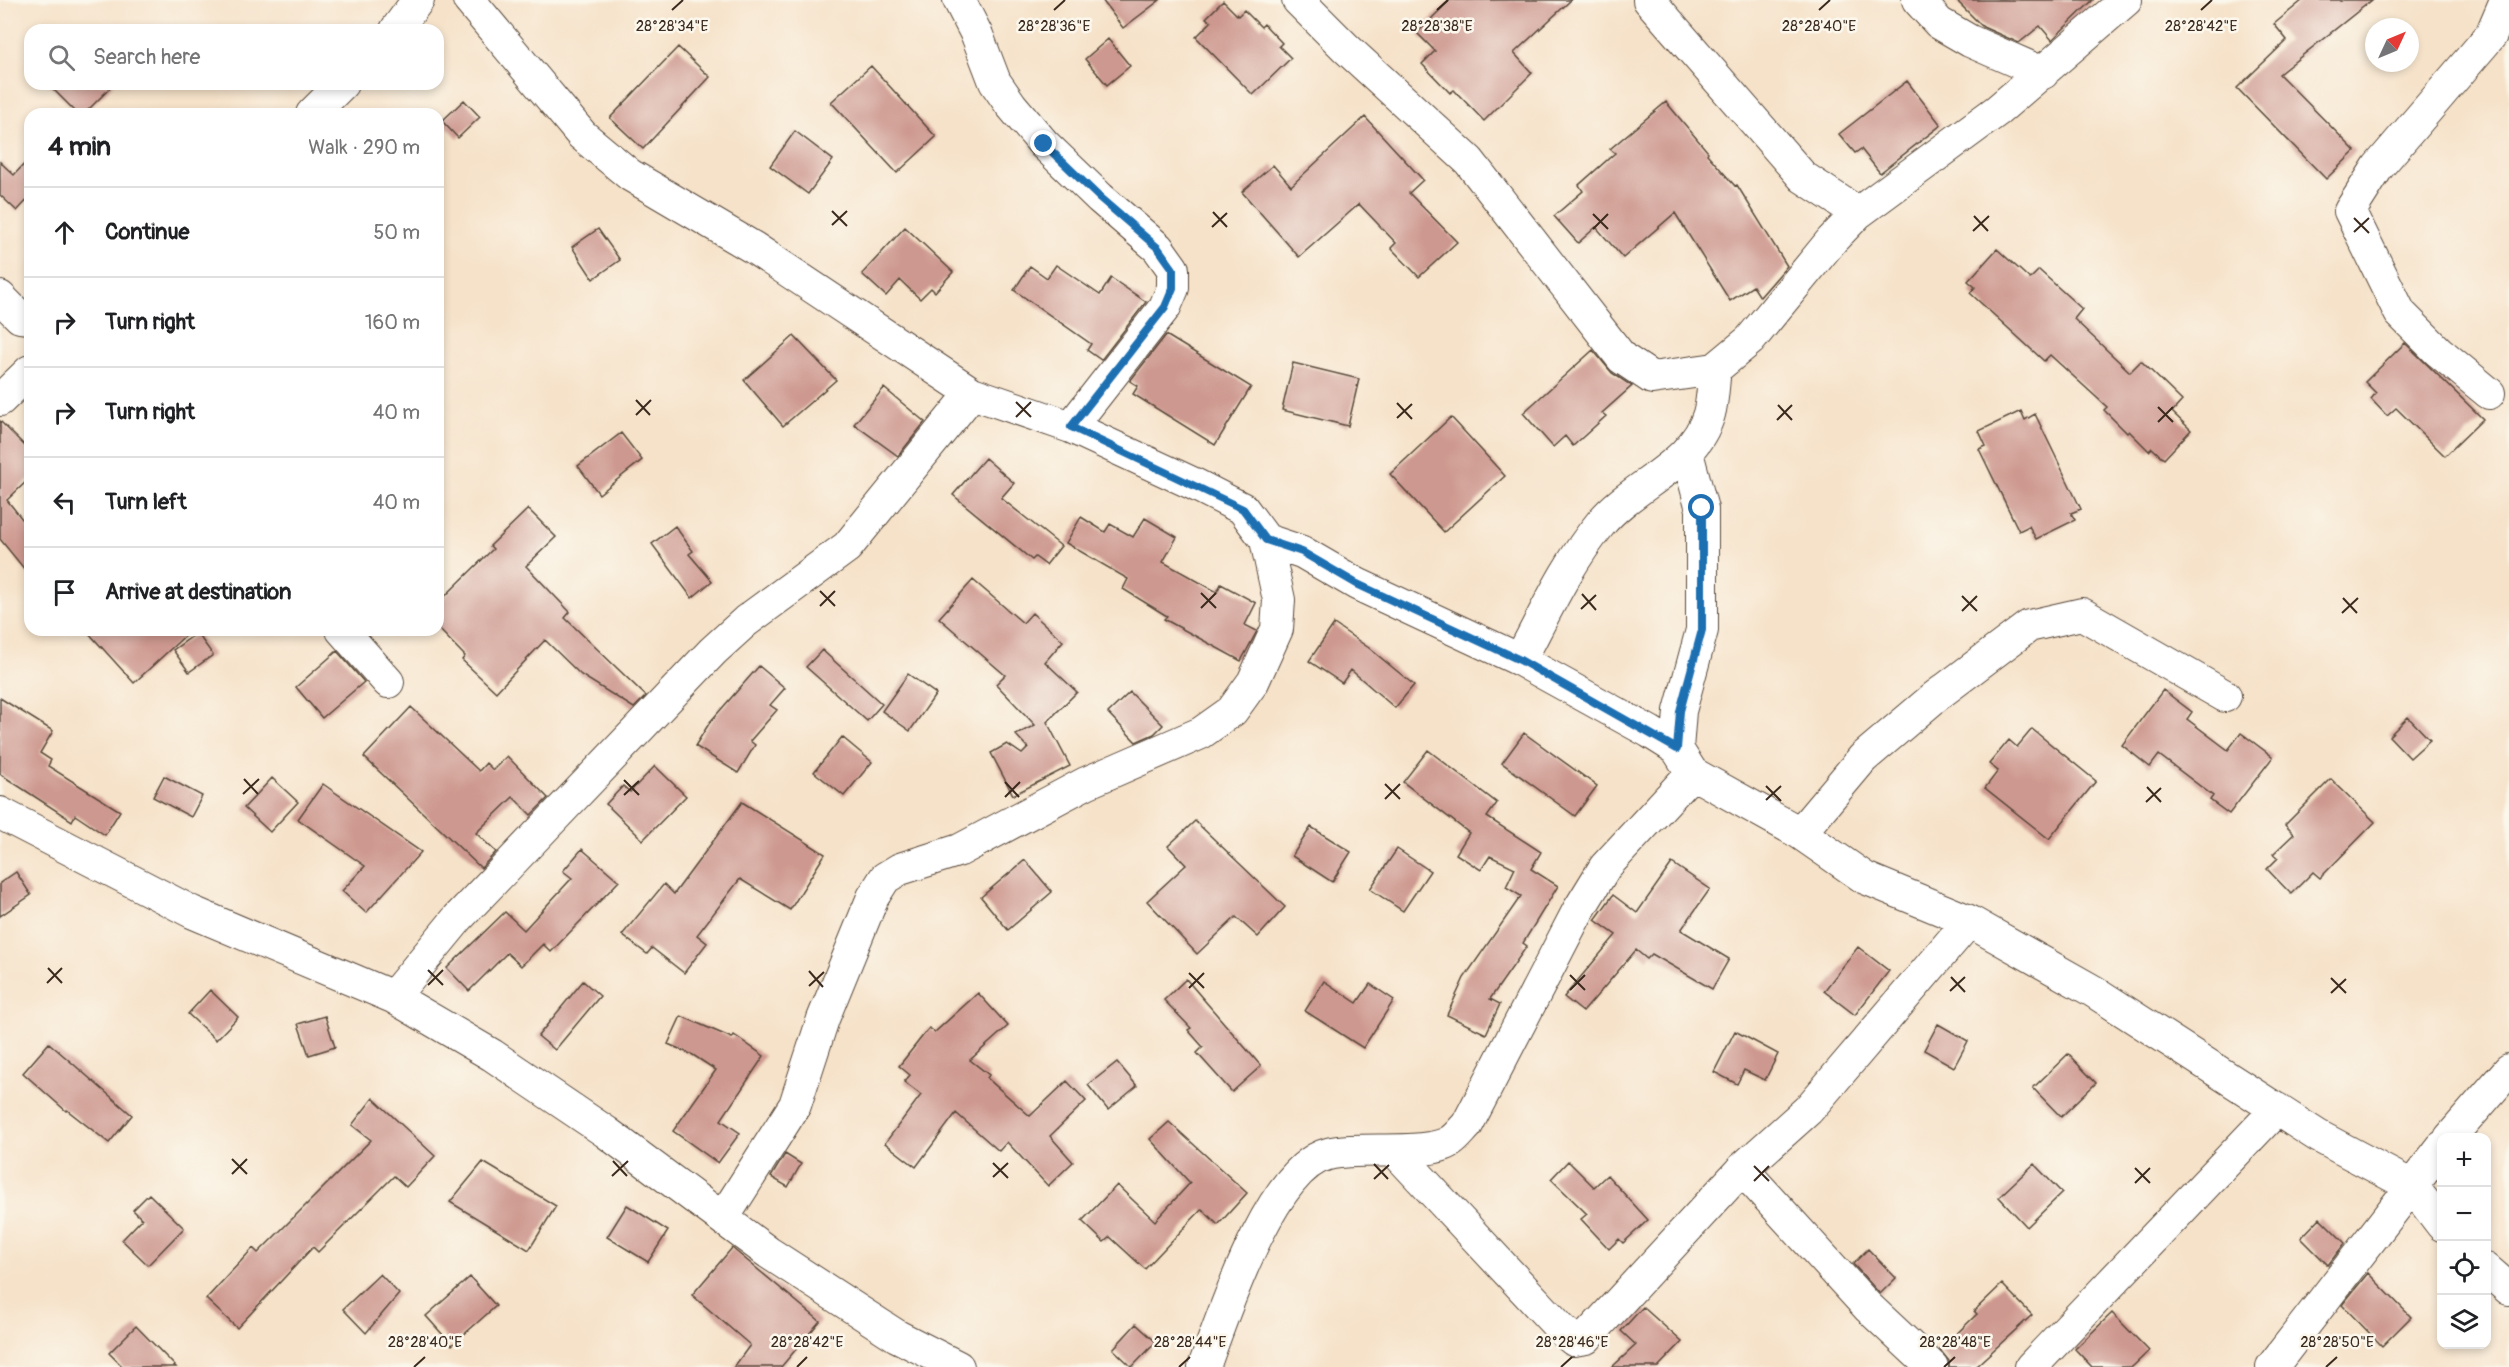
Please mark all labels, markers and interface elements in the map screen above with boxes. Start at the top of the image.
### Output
text: 28°28'34"E [636,17,708,36]
text: 28°28'36"E [1018,17,1090,36]
text: 28°28'38"E [1401,17,1473,36]
text: 28°28'40"E [1782,17,1856,36]
text: 28°28'42"E [2165,17,2237,36]
north arrow [2365,18,2419,72]
search box [24,24,444,90]
icon: search [45,41,78,74]
text: Search here [93,43,200,71]
route end [1030,130,1056,156]
text: 4 min [48,131,111,163]
text: Walk · 290 m [308,135,420,160]
icon: ahead [48,216,81,249]
text: Continue [105,218,189,246]
text: 50 m [373,220,420,245]
icon: right [48,306,81,339]
text: Turn right [105,308,195,336]
text: 160 m [365,310,420,335]
icon: right [48,396,81,429]
text: Turn right [105,398,195,426]
text: 40 m [373,400,420,425]
icon: left [48,486,81,519]
text: Turn left [105,488,187,516]
text: 40 m [373,490,420,515]
route start [1688,494,1714,520]
icon: arrive [48,576,81,609]
text: Arrive at destination [105,578,291,606]
map controls [2437,1133,2491,1349]
button: + [2437,1133,2491,1187]
button: − [2437,1187,2491,1241]
button: locate [2437,1241,2491,1295]
button: layers [2437,1295,2491,1349]
text: 28°28'40"E [388,1333,462,1352]
text: 28°28'42"E [771,1333,843,1352]
text: 28°28'44"E [1154,1333,1227,1352]
text: 28°28'46"E [1536,1333,1609,1352]
text: 28°28'48"E [1919,1333,1991,1352]
text: 28°28'50"E [2300,1333,2374,1352]

